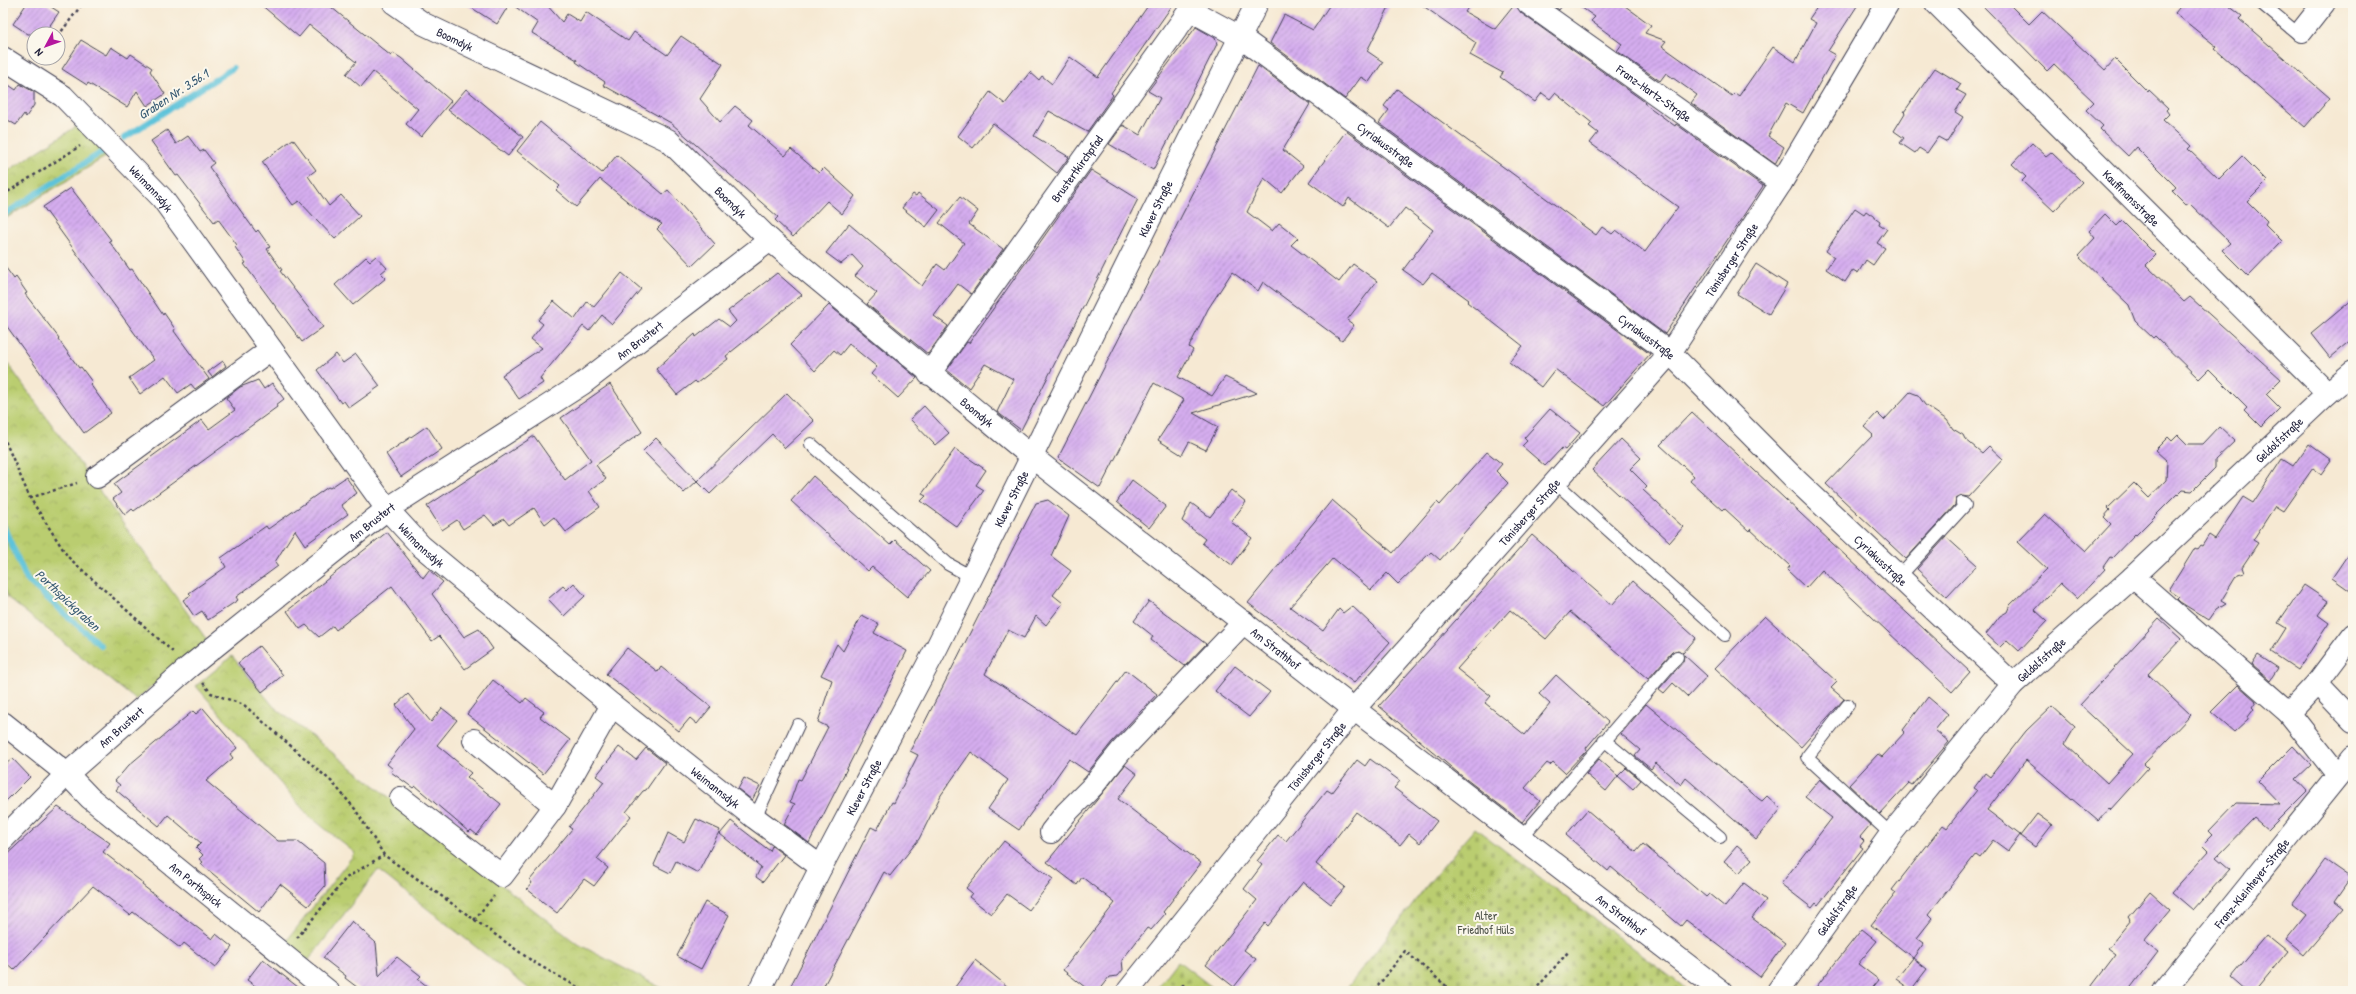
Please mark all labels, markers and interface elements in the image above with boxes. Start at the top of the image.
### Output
street label: Boomdyk [434,23,476,55]
north arrow [26,26,66,66]
text: N [31,46,46,59]
street label: Franz-Hartz-Straße [1612,60,1695,126]
water label: Graben Nr. 3.56.1 [134,63,213,123]
street label: Cyriakusstraße [1354,118,1418,171]
street label: Brustertkirchpfad [1047,131,1106,205]
street label: Weimannsdyk [126,161,178,215]
street label: Kauffmansstraße [2099,165,2164,230]
street label: Klever Straße [1134,177,1176,240]
street label: Boomdyk [711,182,751,221]
street label: Tönisberger Straße [1701,219,1762,300]
street label: Cyriakusstraße [1615,309,1680,363]
street label: Am Brustert [613,316,667,363]
street label: Boomdyk [957,393,998,431]
street label: Geldolfstraße [2251,413,2307,466]
street label: Klever Straße [989,467,1032,530]
street label: Tönisberger Straße [1494,474,1564,549]
street label: Am Brustert [345,497,399,545]
street label: Weimannsdyk [395,519,449,571]
street label: Cyriakusstraße [1851,531,1912,589]
water label: Porthspickgraben [31,565,105,636]
street label: Am Strathhof [1248,623,1305,674]
street label: Geldolfstraße [2013,633,2069,686]
street label: Am Brustert [95,702,148,751]
street label: Tönisberger Straße [1283,717,1350,795]
street label: Klever Straße [841,756,885,818]
street label: Weimannsdyk [688,762,744,812]
street label: Franz-Kleinheyer-Straße [2209,834,2293,932]
street label: Am Porthspick [166,858,226,911]
street label: Geldolfstraße [1812,880,1861,939]
street label: Am Strathhof [1593,890,1651,940]
park label: Alter Friedhof Hüls [1457,907,1515,938]

